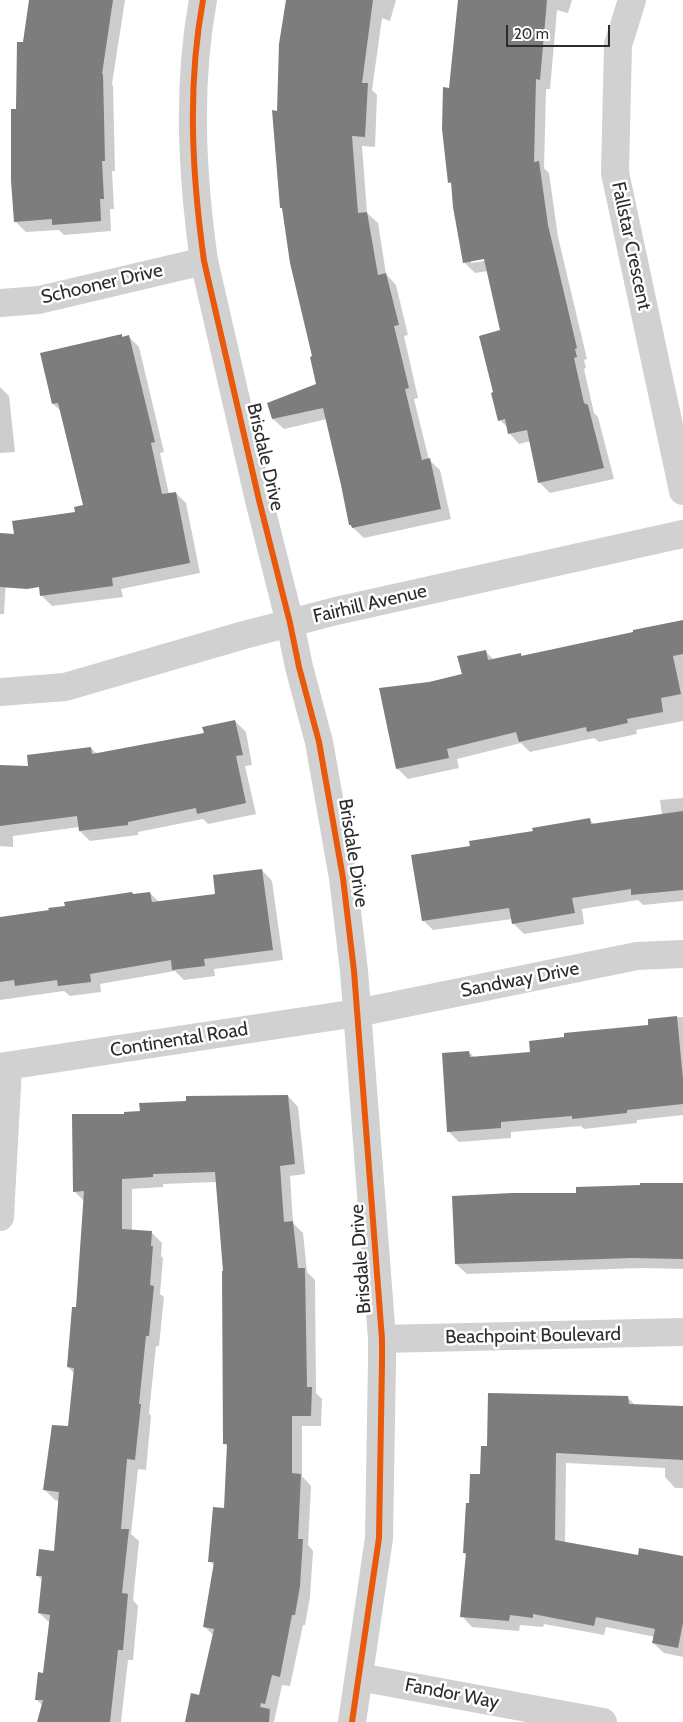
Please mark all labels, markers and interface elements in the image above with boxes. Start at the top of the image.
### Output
scale bar [508,15,612,47]
text: 20 m [514,25,549,43]
street label: Fallstar Crescent [606,180,656,312]
street label: Schooner Drive [39,259,165,309]
street label: Brisdale Drive [242,401,288,513]
street label: Fairhill Avenue [311,580,429,628]
street label: Brisdale Drive [333,797,373,909]
street label: Sandway Drive [459,957,581,1003]
street label: Continental Road [109,1018,249,1062]
street label: Brisdale Drive [346,1203,376,1315]
street label: Beachpoint Boulevard [445,1323,621,1349]
street label: Fandor Way [403,1674,501,1714]

